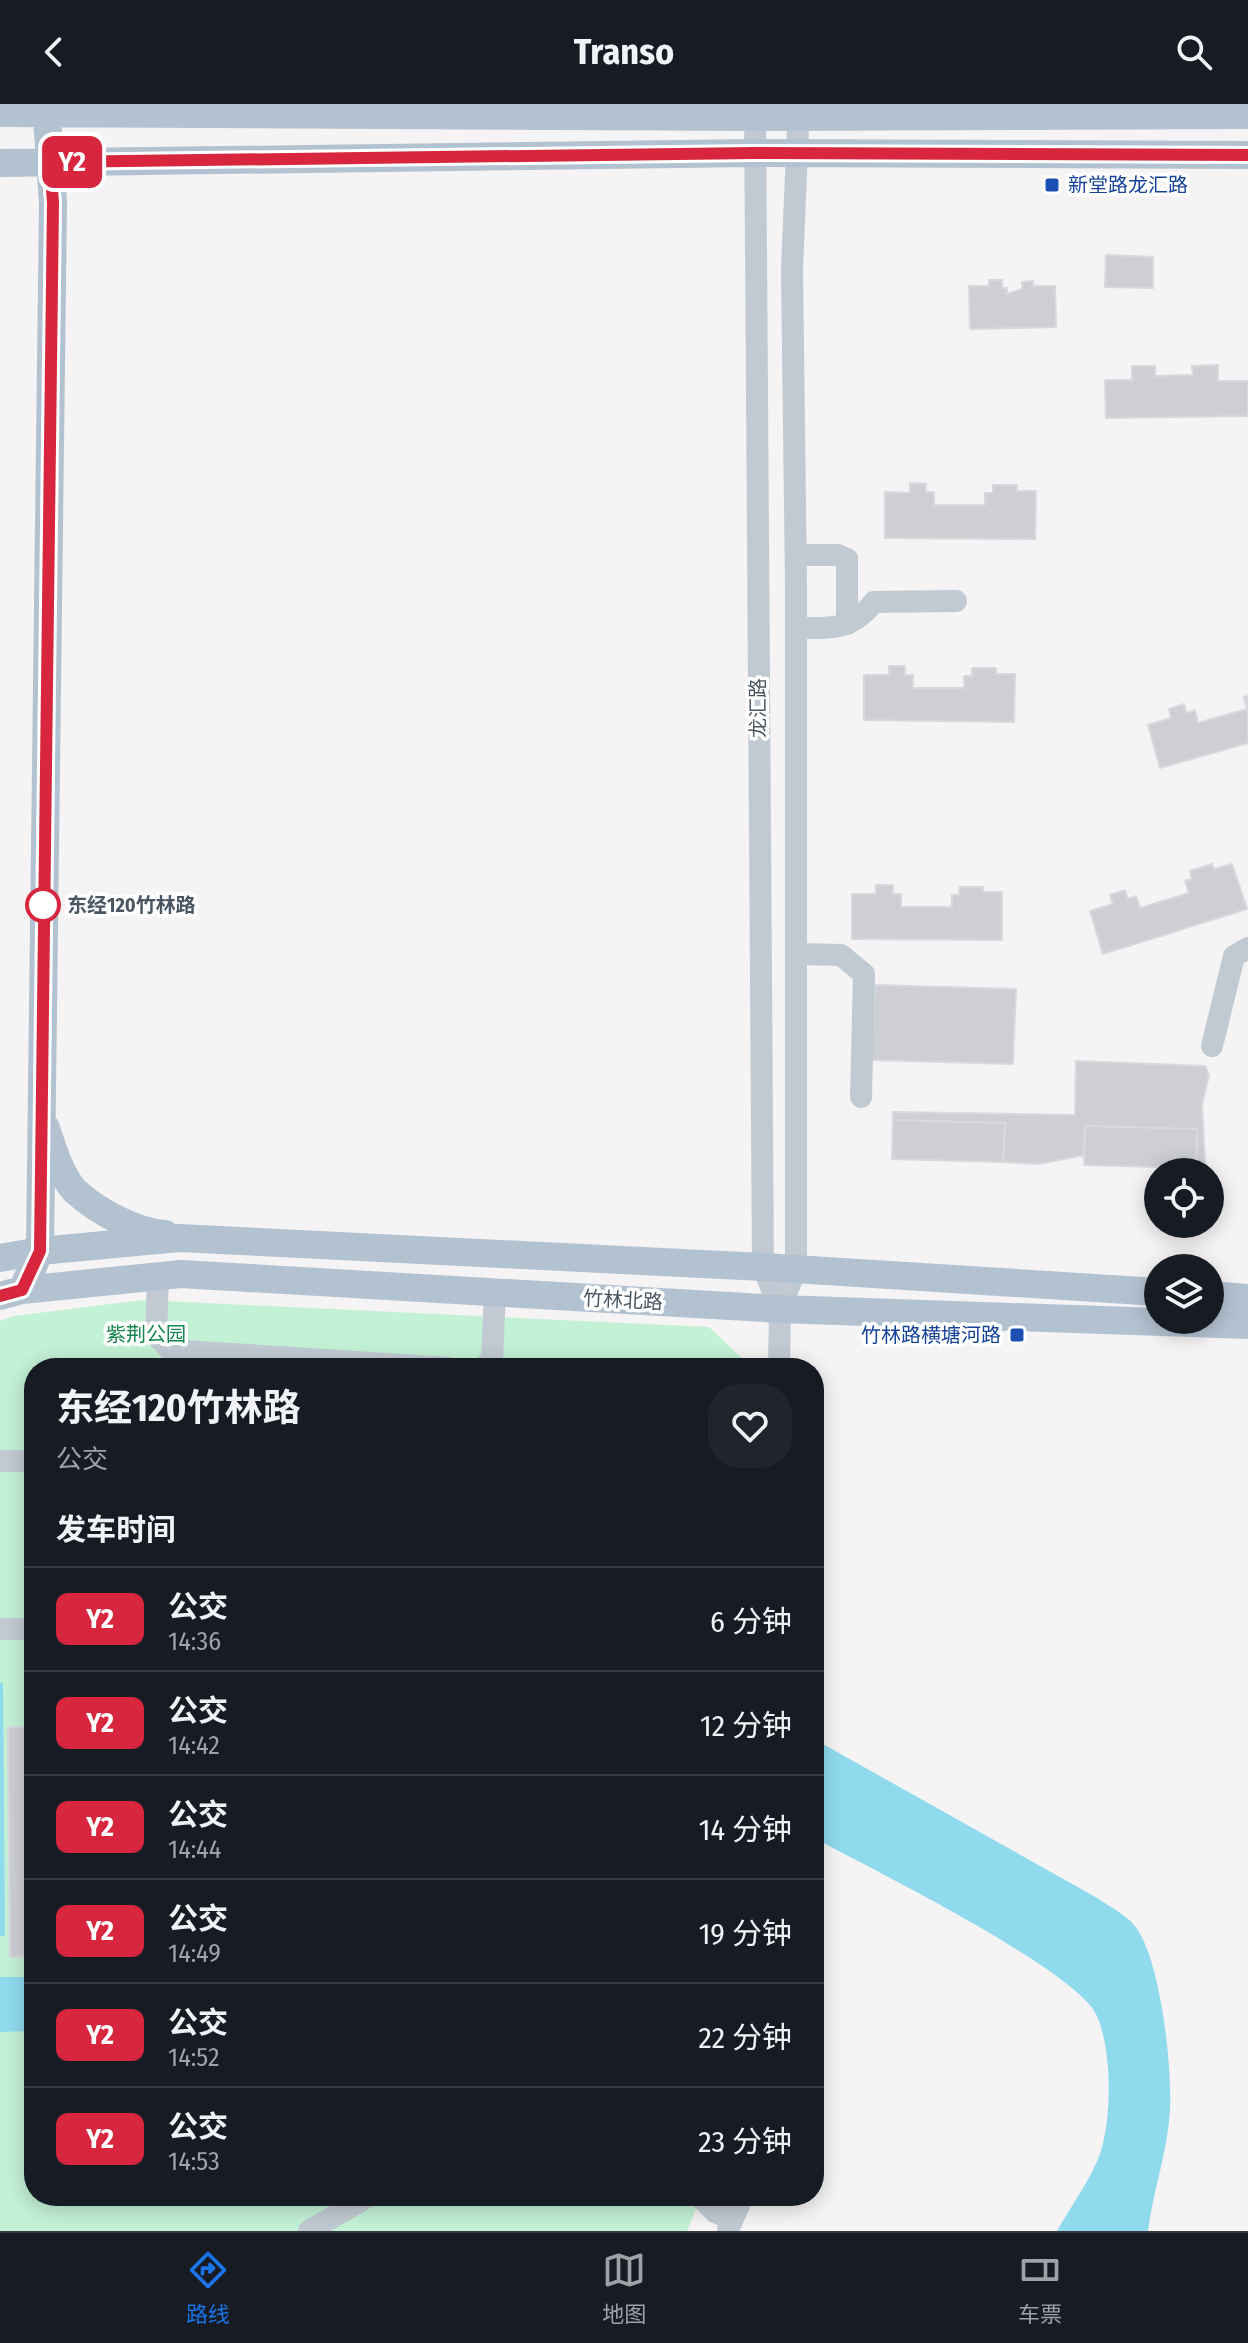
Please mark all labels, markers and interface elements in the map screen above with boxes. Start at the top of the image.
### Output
icon: back [32,30,76,74]
text: Transo [574,30,674,74]
icon: search [1172,30,1216,74]
line badge: Y2 [36,136,108,188]
text: Y2 [58,145,86,178]
place label: 新堂路龙汇路 [1068,173,1188,197]
marker: 新堂路龙汇路 [1043,176,1061,194]
street label: 龙汇路 [746,678,770,738]
marker: 东经120竹林路 [26,888,60,922]
place label: 东经120竹林路 [67,893,196,917]
map controls [1144,1158,1224,1334]
button: locate [1144,1158,1224,1238]
button: layers [1144,1254,1224,1334]
street label: 竹林北路 [582,1286,664,1314]
park label: 紫荆公园 [106,1322,186,1346]
place label: 竹林路横塘河路 [861,1323,1001,1347]
marker: 竹林路横塘河路 [1008,1326,1026,1344]
button: heart [708,1384,792,1468]
text: 东经120竹林路 [56,1385,300,1431]
text: 公交 [56,1444,108,1475]
text: 发车时间 [56,1512,176,1548]
text: 公交 [168,1589,228,1625]
text: Y2 [86,1602,114,1635]
text: 6 分钟 [710,1604,792,1640]
text: 14:36 [168,1626,221,1657]
text: 公交 [168,1693,228,1729]
text: Y2 [86,1706,114,1739]
text: 12 分钟 [700,1708,792,1744]
text: 14:42 [168,1730,220,1761]
text: 公交 [168,1797,228,1833]
text: Y2 [86,1810,114,1843]
text: 14 分钟 [699,1812,792,1848]
text: 14:44 [168,1834,221,1865]
text: 公交 [168,1901,228,1937]
text: Y2 [86,1914,114,1947]
text: 19 分钟 [699,1916,792,1952]
text: 14:49 [168,1938,221,1969]
text: 公交 [168,2005,228,2041]
text: Y2 [86,2018,114,2051]
text: 22 分钟 [698,2020,792,2056]
text: 14:52 [168,2042,219,2073]
text: 公交 [168,2109,228,2145]
text: Y2 [86,2122,114,2155]
text: 23 分钟 [698,2124,792,2160]
text: 14:53 [168,2146,220,2177]
tab: 路线 [186,2248,230,2328]
tab: 地图 [602,2248,646,2328]
tab: 车票 [1018,2248,1062,2328]

